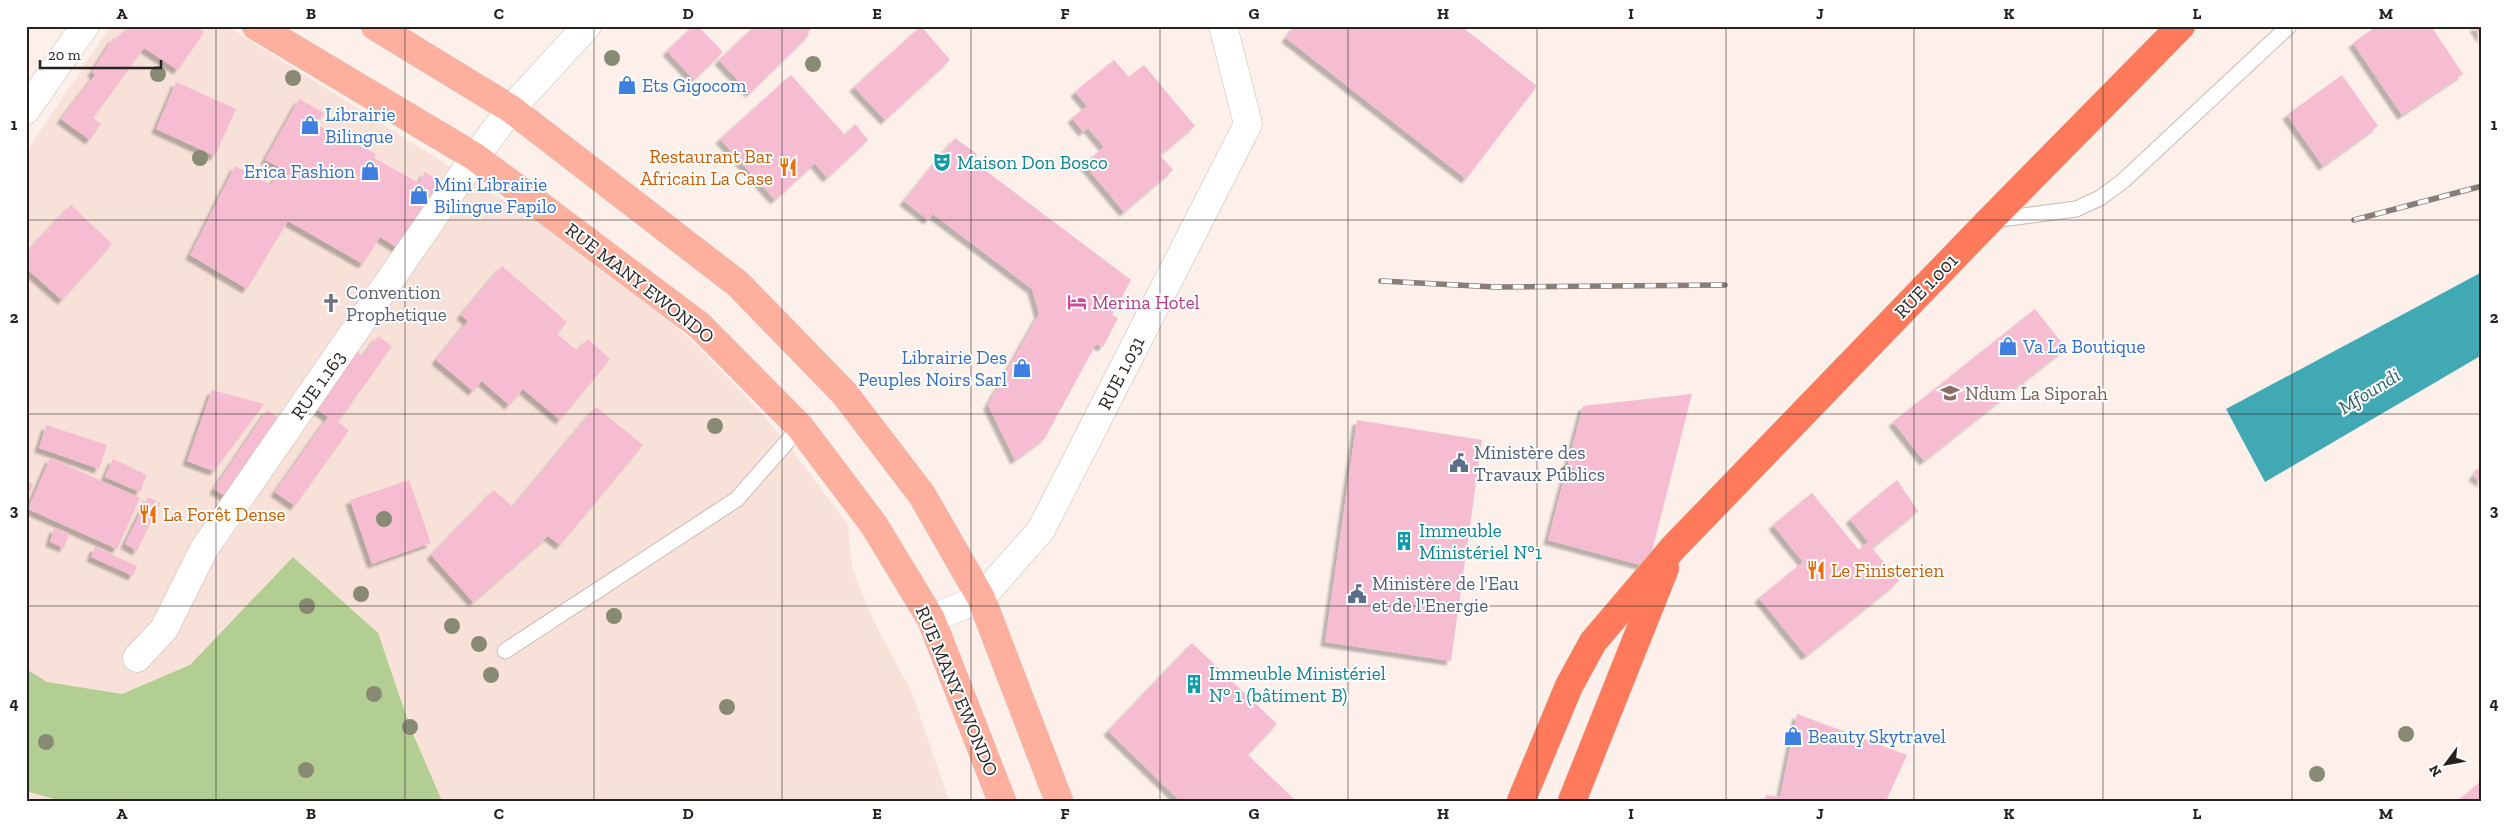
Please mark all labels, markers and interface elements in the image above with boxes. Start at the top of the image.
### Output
text: A [117,4,128,23]
text: B [306,4,316,23]
text: C [494,4,504,23]
text: D [682,4,694,23]
text: E [872,4,882,23]
text: F [1060,4,1070,23]
text: G [1249,4,1260,23]
text: H [1437,4,1449,23]
text: I [1628,4,1634,23]
text: J [1816,4,1824,23]
text: K [2004,4,2015,23]
text: L [2193,4,2202,23]
text: M [2379,4,2393,23]
scale bar [40,38,161,70]
text: 20 m [48,46,81,64]
shop icon: Ets Gigocom [616,74,638,96]
place label: Ets Gigocom [642,74,747,97]
place label: Librairie Bilingue [325,103,396,148]
shop icon: Librairie Bilingue [299,114,321,136]
text: 1 [11,115,18,134]
text: 1 [2491,115,2498,134]
place label: Restaurant Bar Africain La Case [640,145,773,190]
theatre icon: Maison Don Bosco [931,151,953,173]
place label: Maison Don Bosco [957,151,1108,174]
restaurant icon: Restaurant Bar Africain La Case [777,156,799,178]
place label: Erica Fashion [244,160,355,183]
shop icon: Erica Fashion [359,160,381,182]
place label: Mini Librairie Bilingue Fapilo [434,173,557,218]
shop icon: Mini Librairie Bilingue Fapilo [408,184,430,206]
street label: RUE MANY EWONDO [561,218,719,348]
street label: RUE 1.001 [1890,249,1962,323]
place label: Convention Prophetique [346,281,447,326]
hotel icon: Merina Hotel [1066,291,1088,313]
place label: Merina Hotel [1092,291,1200,314]
church icon: Convention Prophetique [320,292,342,314]
text: 2 [10,308,19,327]
text: 2 [2490,308,2499,327]
street label: RUE 1.031 [1093,332,1149,414]
shop icon: Va La Boutique [1997,335,2019,357]
place label: Va La Boutique [2022,335,2146,358]
street label: RUE 1.163 [286,346,350,424]
place label: Librairie Des Peuples Noirs Sarl [858,346,1007,391]
shop icon: Librairie Des Peuples Noirs Sarl [1011,357,1033,379]
water label: Mfoundi [2334,363,2404,419]
school or university icon: Ndum La Siporah [1939,382,1961,404]
place label: Ndum La Siporah [1965,382,2108,405]
place label: Ministère des Travaux Publics [1474,441,1605,486]
public building icon: Ministère des Travaux Publics [1448,452,1470,474]
text: 3 [10,501,19,520]
text: 3 [2490,501,2499,520]
restaurant icon: La Forêt Dense [137,503,159,525]
place label: La Forêt Dense [163,503,286,526]
place label: Immeuble Ministériel N°1 [1419,519,1542,564]
building icon: Immeuble Ministériel N°1 [1393,530,1415,552]
restaurant icon: Le Finisterien [1805,559,1827,581]
place label: Le Finisterien [1831,559,1944,582]
place label: Ministère de l'Eau et de l'Energie [1372,572,1519,617]
public building icon: Ministère de l'Eau et de l'Energie [1346,583,1368,605]
street label: RUE MANY EWONDO [911,603,1003,780]
place label: Immeuble Ministériel N° 1 (bâtiment B) [1209,662,1386,707]
building icon: Immeuble Ministériel N° 1 (bâtiment B) [1183,673,1205,695]
text: 4 [9,694,19,713]
text: 4 [2489,694,2499,713]
shop icon: Beauty Skytravel [1782,725,1804,747]
place label: Beauty Skytravel [1808,725,1946,748]
north arrow [2420,740,2470,790]
text: N [2425,761,2445,780]
text: A [117,804,128,823]
text: B [306,804,316,823]
text: C [494,804,504,823]
text: D [682,804,694,823]
text: E [872,804,882,823]
text: F [1060,804,1070,823]
text: G [1249,804,1260,823]
text: H [1437,804,1449,823]
text: I [1628,804,1634,823]
text: J [1816,804,1824,823]
text: K [2004,804,2015,823]
text: L [2193,804,2202,823]
text: M [2379,804,2393,823]

